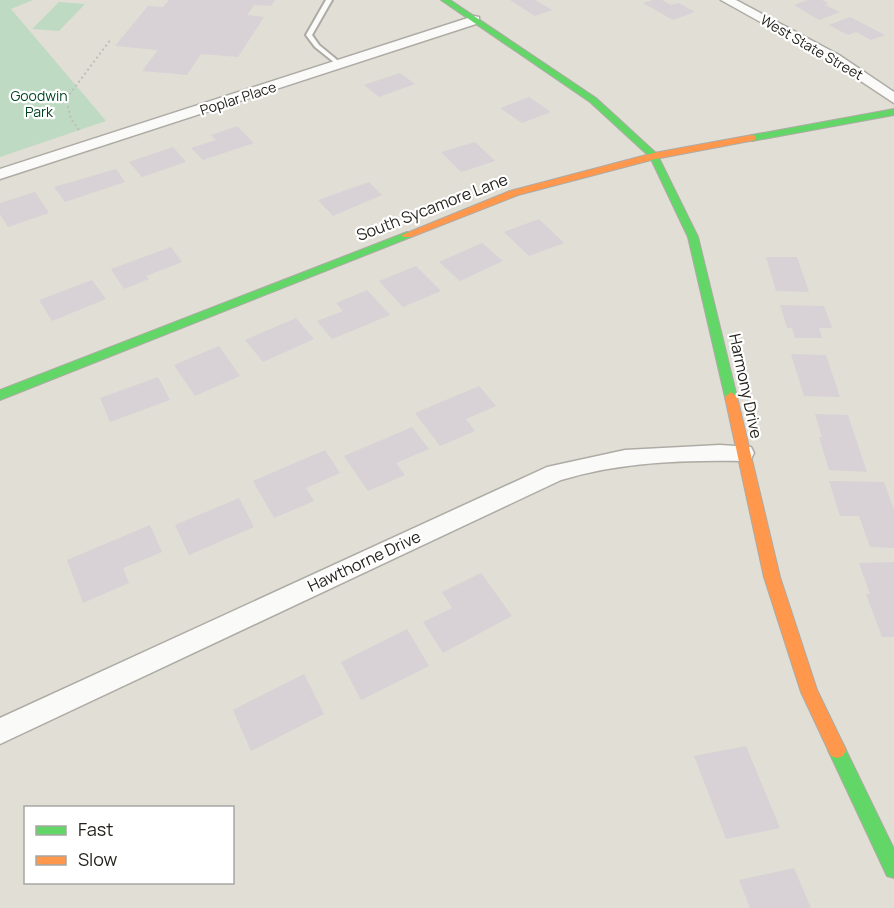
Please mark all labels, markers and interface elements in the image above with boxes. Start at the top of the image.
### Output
street label: West State Street [757,10,867,84]
street label: Poplar Place [197,77,279,119]
park label: Goodwin Park [10,86,68,121]
street label: South Sycamore Lane [353,168,511,246]
street label: Harmony Drive [724,331,768,441]
street label: Hawthorne Drive [304,525,424,597]
legend [24,806,234,884]
text: Fast [78,817,113,841]
text: Slow [78,847,118,871]

